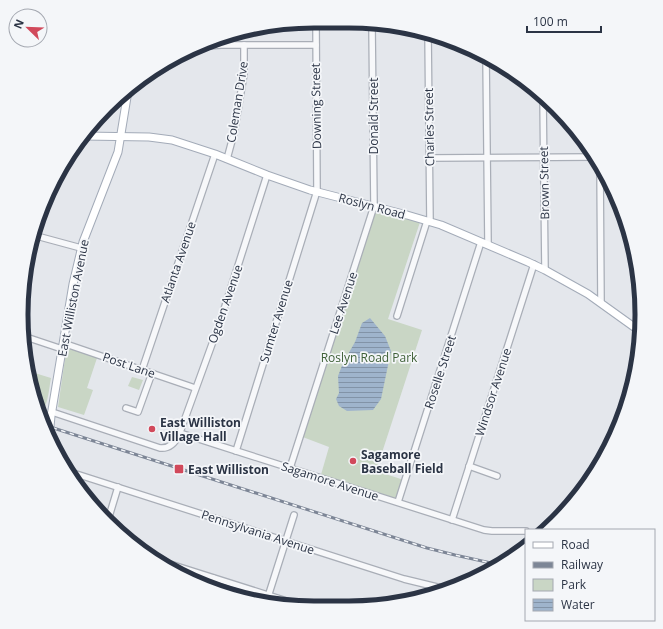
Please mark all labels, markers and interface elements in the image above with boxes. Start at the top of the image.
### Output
north arrow [8,8,48,48]
scale bar [527,8,601,34]
text: 100 m [533,13,568,30]
text: N [10,17,27,31]
street label: Coleman Drive [222,60,252,144]
street label: Downing Street [307,63,325,149]
street label: Donald Street [365,78,382,154]
street label: Charles Street [420,88,438,166]
street label: Brown Street [535,146,553,220]
street label: Roslyn Road [337,189,407,223]
street label: Atlanta Avenue [156,219,200,305]
street label: East Williston Avenue [53,238,93,358]
street label: Ogden Avenue [204,262,246,346]
street label: Lee Avenue [325,269,361,336]
street label: Sumter Avenue [255,277,297,365]
street label: Roselle Street [420,333,460,411]
street label: Windsor Avenue [471,346,515,438]
street label: Post Lane [100,348,158,382]
park label: Roslyn Road Park [321,349,418,366]
place label: East Williston Village Hall [160,414,241,445]
marker: East Williston Village Hall [147,424,157,434]
place label: Sagamore Baseball Field [361,446,443,477]
marker: Sagamore Baseball Field [348,456,358,466]
street label: Sagamore Avenue [279,457,381,505]
place label: East Williston [188,461,269,478]
marker: East Williston [173,463,185,475]
street label: Pennsylvania Avenue [199,506,317,558]
legend [525,529,655,621]
text: Road [561,536,590,553]
text: Railway [561,556,604,573]
text: Park [561,576,587,593]
text: Water [561,596,595,613]

